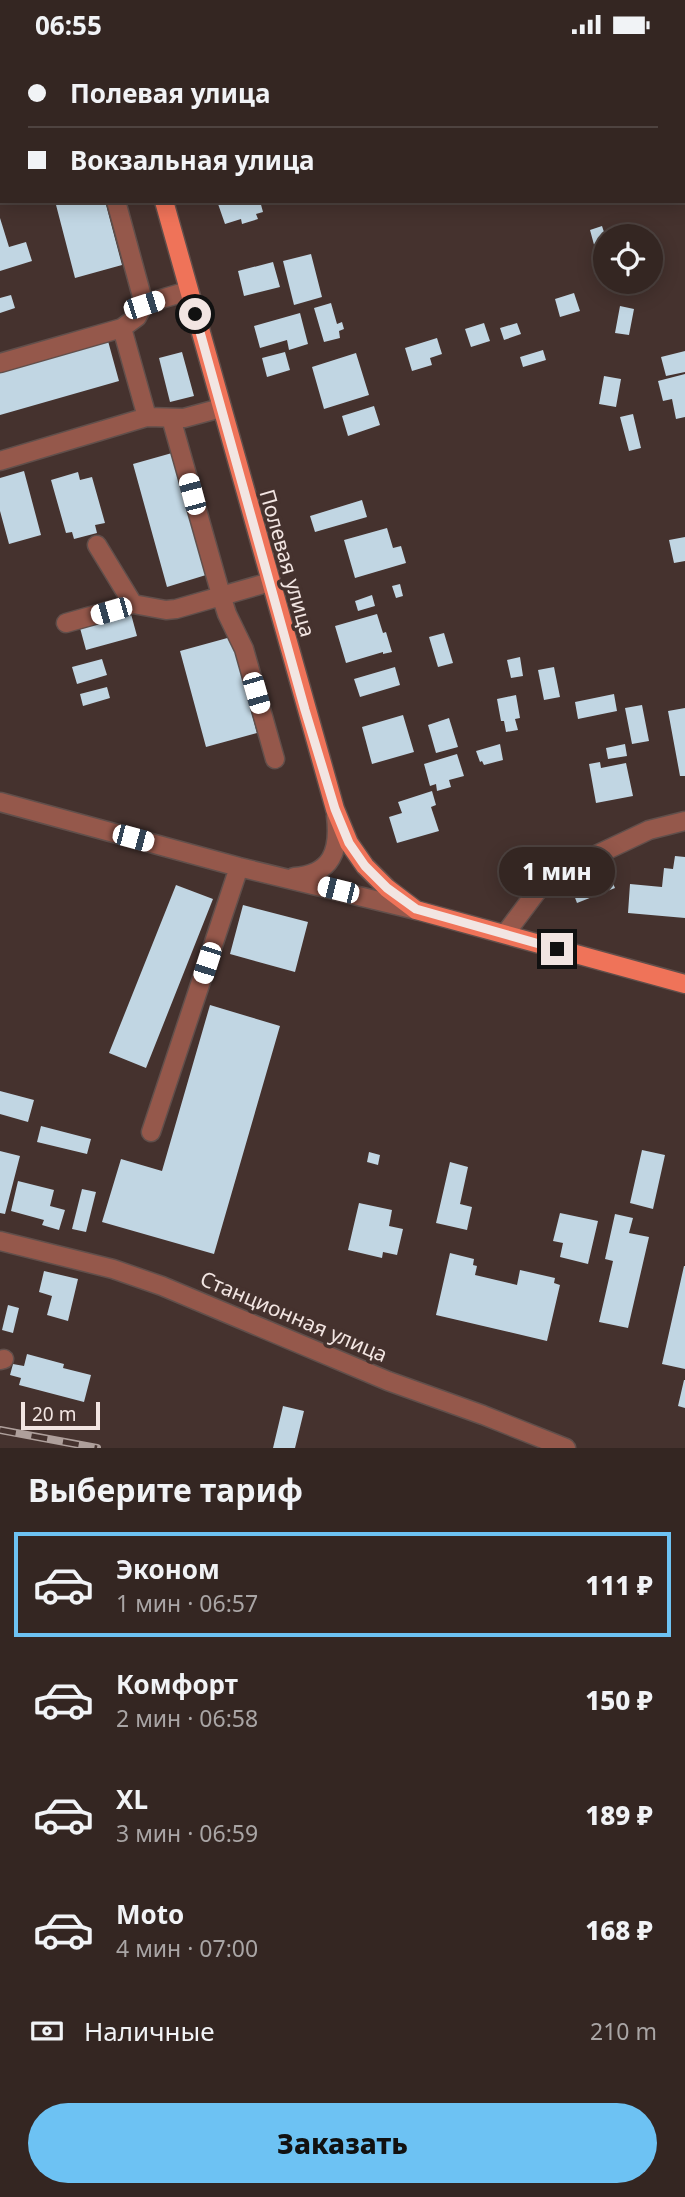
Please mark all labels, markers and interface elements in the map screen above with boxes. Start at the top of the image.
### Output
text: 06:55 [35,7,102,43]
text: Полевая улица [70,75,271,111]
text: Вокзальная улица [70,142,315,178]
map controls [593,224,663,294]
button: locate [593,224,663,294]
car [121,289,168,321]
route start [179,298,211,330]
car [177,471,208,517]
street label: Полевая улица [254,486,322,640]
car [88,595,135,627]
car [241,670,272,716]
car [110,822,157,854]
callout: 1 мин [499,848,615,897]
text: 1 мин [522,855,592,887]
car [316,875,361,905]
route end [541,933,573,965]
car [191,940,224,986]
street label: Станционная улица [196,1264,392,1368]
scale bar [21,1399,100,1431]
text: 20 m [32,1401,76,1427]
text: Выберите тариф [28,1468,303,1511]
text: Эконом [116,1551,220,1587]
icon: car [32,1553,95,1616]
text: 111 ₽ [585,1567,653,1603]
text: 1 мин · 06:57 [116,1587,258,1619]
text: Комфорт [116,1666,238,1702]
icon: car [32,1668,95,1731]
text: 150 ₽ [585,1682,653,1718]
text: 2 мин · 06:58 [116,1702,258,1734]
text: XL [116,1781,148,1817]
icon: car [32,1783,95,1846]
text: 189 ₽ [585,1797,653,1833]
text: 3 мин · 06:59 [116,1817,258,1849]
text: Moto [116,1896,184,1932]
icon: car [32,1898,95,1961]
text: 168 ₽ [585,1912,653,1948]
text: 4 мин · 07:00 [116,1932,258,1964]
icon: cash [28,2012,66,2050]
text: Наличные [84,2013,215,2049]
text: 210 m [590,2015,657,2047]
button: Заказать [28,2103,657,2183]

